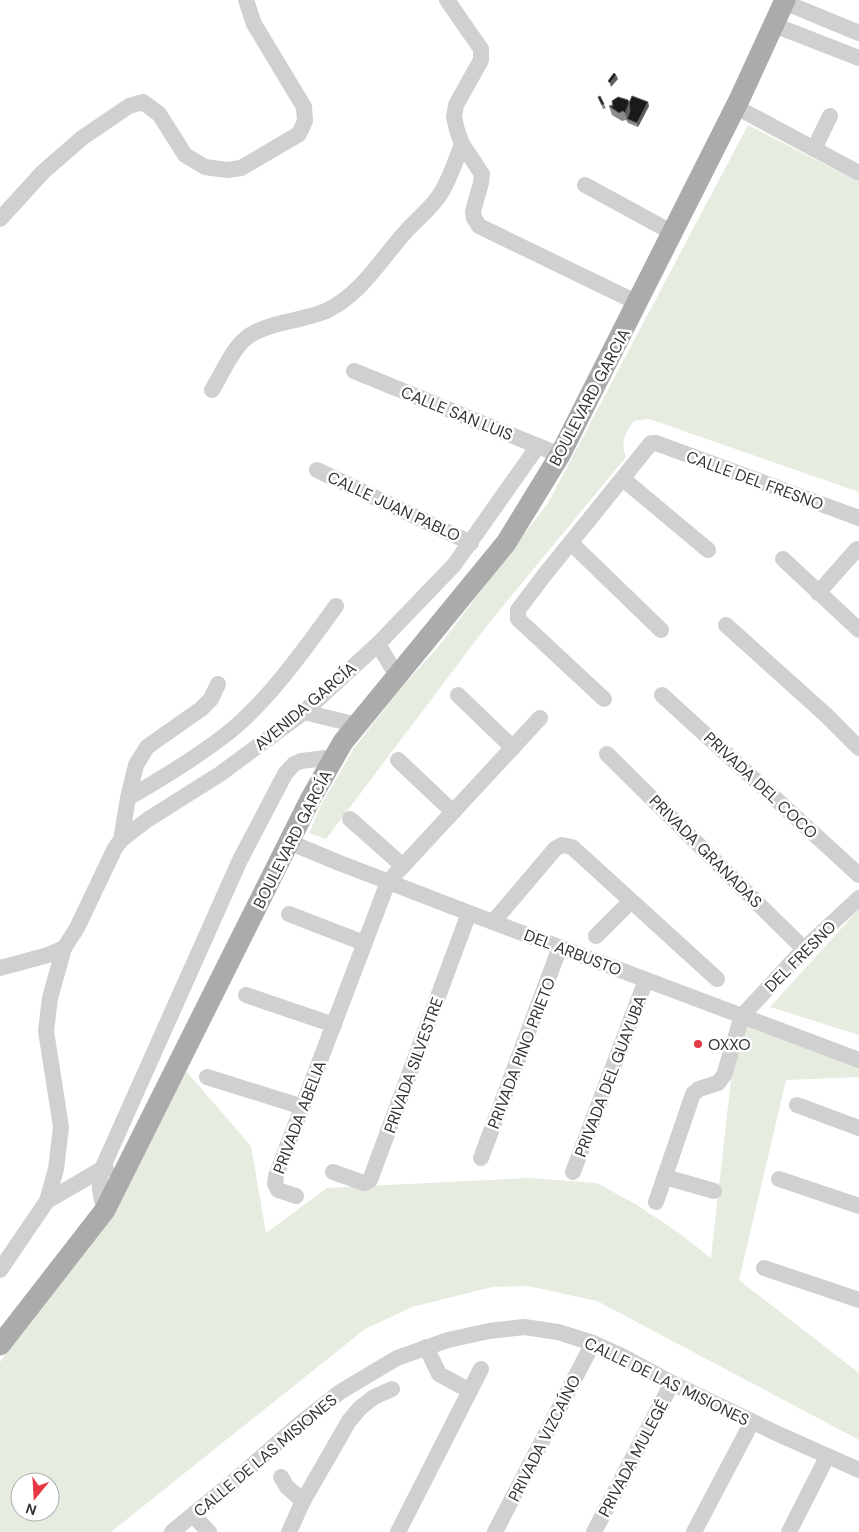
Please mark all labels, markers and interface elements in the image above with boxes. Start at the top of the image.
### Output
street label: BOULEVARD GARCIA [544,325,635,470]
street label: CALLE SAN LUIS [398,382,516,445]
street label: CALLE DEL FRESNO [683,446,826,515]
street label: CALLE JUAN PABLO [324,467,463,546]
street label: AVENIDA GARCÍA [250,657,361,755]
street label: PRIVADA DEL COCO [699,727,822,843]
street label: BOULEVARD GARCÍA [248,766,337,912]
street label: PRIVADA GRANADAS [645,790,767,912]
street label: DEL FRESNO [760,916,841,997]
street label: DEL ARBUSTO [521,924,625,981]
street label: PRIVADA PINO PRIETO [483,975,560,1132]
street label: PRIVADA DEL GUAYUBA [570,992,651,1160]
street label: PRIVADA SILVESTRE [379,994,448,1136]
place label: OXXO [708,1034,751,1055]
marker: OXXO [692,1038,704,1050]
street label: PRIVADA ABELIA [268,1057,331,1177]
street label: CALLE DE LAS MISIONES [581,1332,753,1431]
street label: PRIVADA VIZCAÍNO [503,1371,585,1505]
street label: CALLE DE LAS MISIONES [189,1389,341,1522]
street label: PRIVADA MULEGÉ [594,1396,673,1521]
north arrow [10,1472,60,1522]
text: N [23,1499,39,1520]

